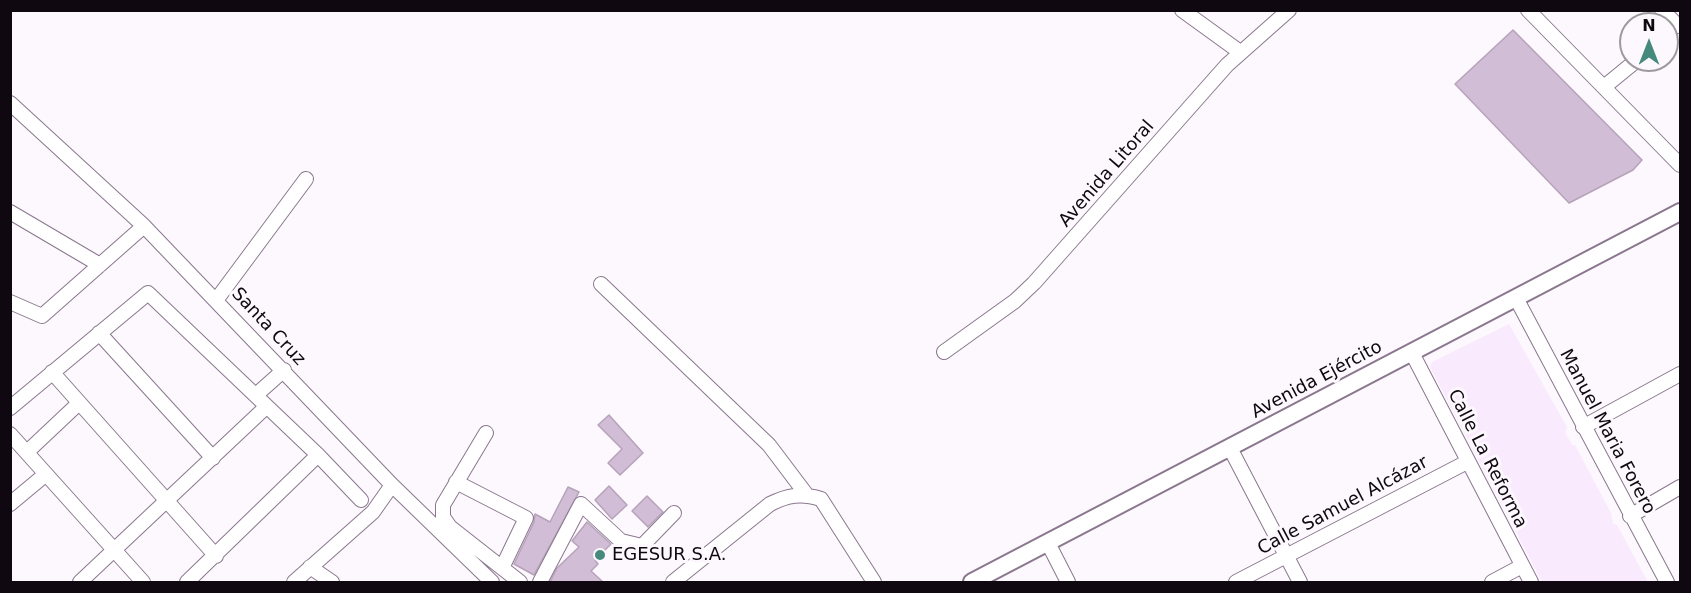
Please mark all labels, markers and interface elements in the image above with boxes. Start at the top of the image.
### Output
north arrow [1619,12,1679,72]
text: N [1642,16,1656,35]
street label: Avenida Litoral [1055,116,1159,232]
street label: Santa Cruz [227,284,309,370]
street label: Avenida Ejército [1248,336,1386,424]
street label: Manuel Maria Forero [1554,346,1660,518]
street label: Calle La Reforma [1443,386,1531,532]
street label: Calle Samuel Alcázar [1254,452,1432,560]
place label: EGESUR S.A. [612,544,726,566]
marker: EGESUR S.A. [593,548,607,562]

